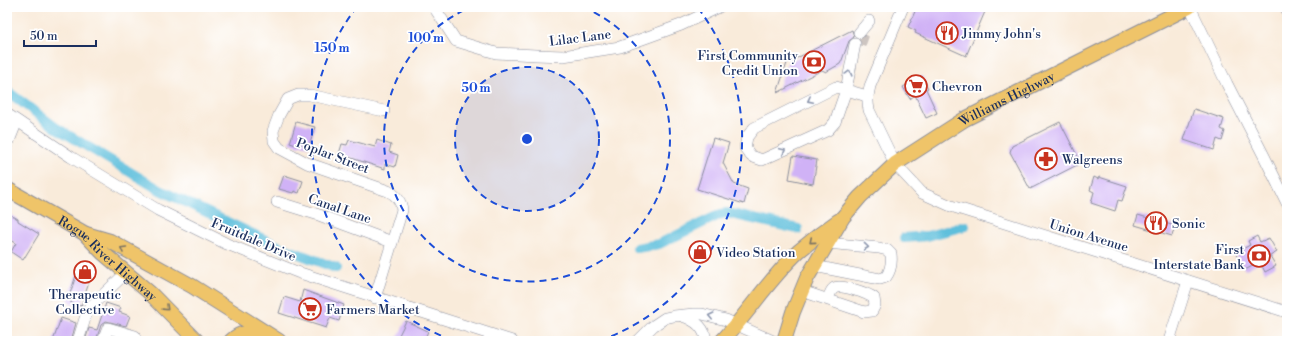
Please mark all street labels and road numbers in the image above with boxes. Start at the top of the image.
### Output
street label: Lilac Lane [548,26,612,50]
street label: Williams Highway [955,68,1058,130]
street label: Poplar Street [294,135,372,177]
street label: Canal Lane [306,191,374,227]
street label: Rogue River Highway [55,213,161,305]
street label: Fruitdale Drive [209,215,299,265]
street label: Union Avenue [1047,216,1131,256]

